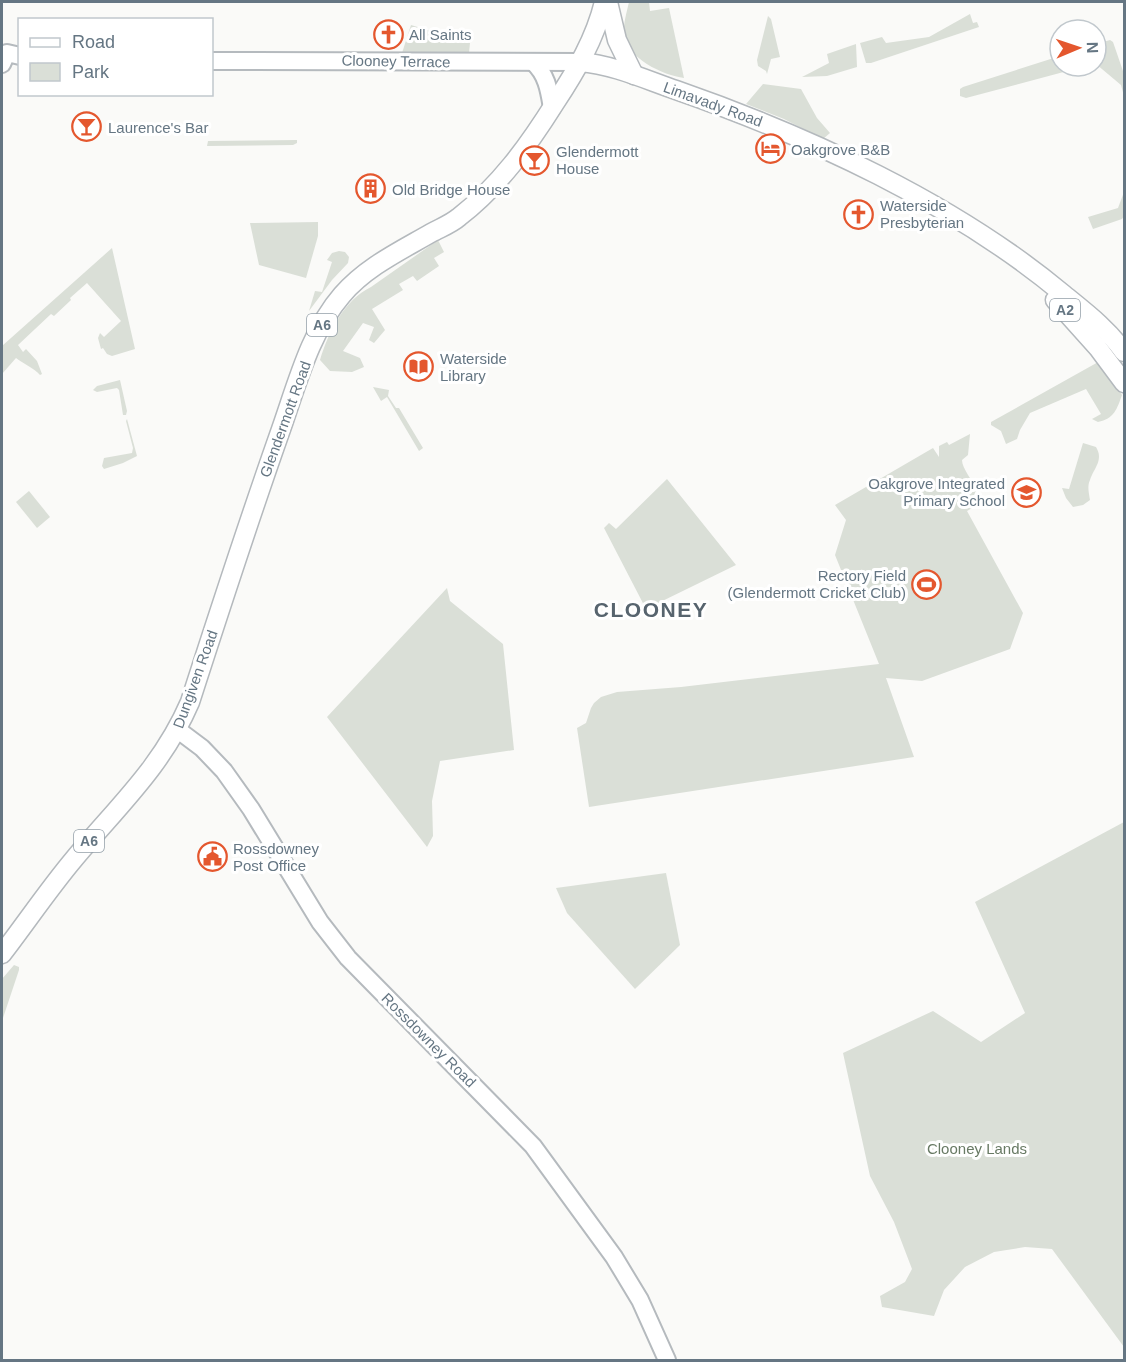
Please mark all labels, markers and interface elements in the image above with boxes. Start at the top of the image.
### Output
legend [18,18,213,96]
church icon: All Saints [372,18,404,50]
north arrow [1048,18,1108,78]
place label: All Saints [409,26,472,43]
text: Road [72,32,115,52]
text: N [1084,41,1101,54]
street label: Clooney Terrace [341,52,451,70]
text: Park [72,62,110,82]
street label: Limavady Road [661,78,765,130]
bar icon: Laurence's Bar [71,111,103,143]
place label: Laurence's Bar [108,119,208,136]
hotel icon: Oakgrove B&B [754,133,786,165]
place label: Oakgrove B&B [791,141,890,158]
place label: Glendermott House [556,143,639,177]
bar icon: Glendermott House [519,144,551,176]
building icon: Old Bridge House [355,173,387,205]
place label: Old Bridge House [392,181,510,198]
place label: Waterside Presbyterian [880,197,964,231]
church icon: Waterside Presbyterian [843,198,875,230]
road number: A2 [1050,299,1080,321]
road number: A6 [307,314,337,336]
place label: Waterside Library [440,350,507,384]
library icon: Waterside Library [403,351,435,383]
street label: Glendermott Road [256,358,314,480]
place label: Oakgrove Integrated Primary School [868,475,1005,509]
school or university icon: Oakgrove Integrated Primary School [1010,476,1042,508]
place label: Rectory Field (Glendermott Cricket Club) [728,567,906,601]
sports icon: Rectory Field (Glendermott Cricket Club) [911,568,943,600]
district label: CLOONEY [594,598,708,621]
street label: Dungiven Road [169,628,221,730]
road number: A6 [74,830,104,852]
place label: Rossdowney Post Office [233,840,319,874]
public building icon: Rossdowney Post Office [196,841,228,873]
street label: Rossdowney Road [378,989,480,1091]
park label: Clooney Lands [927,1140,1027,1157]

